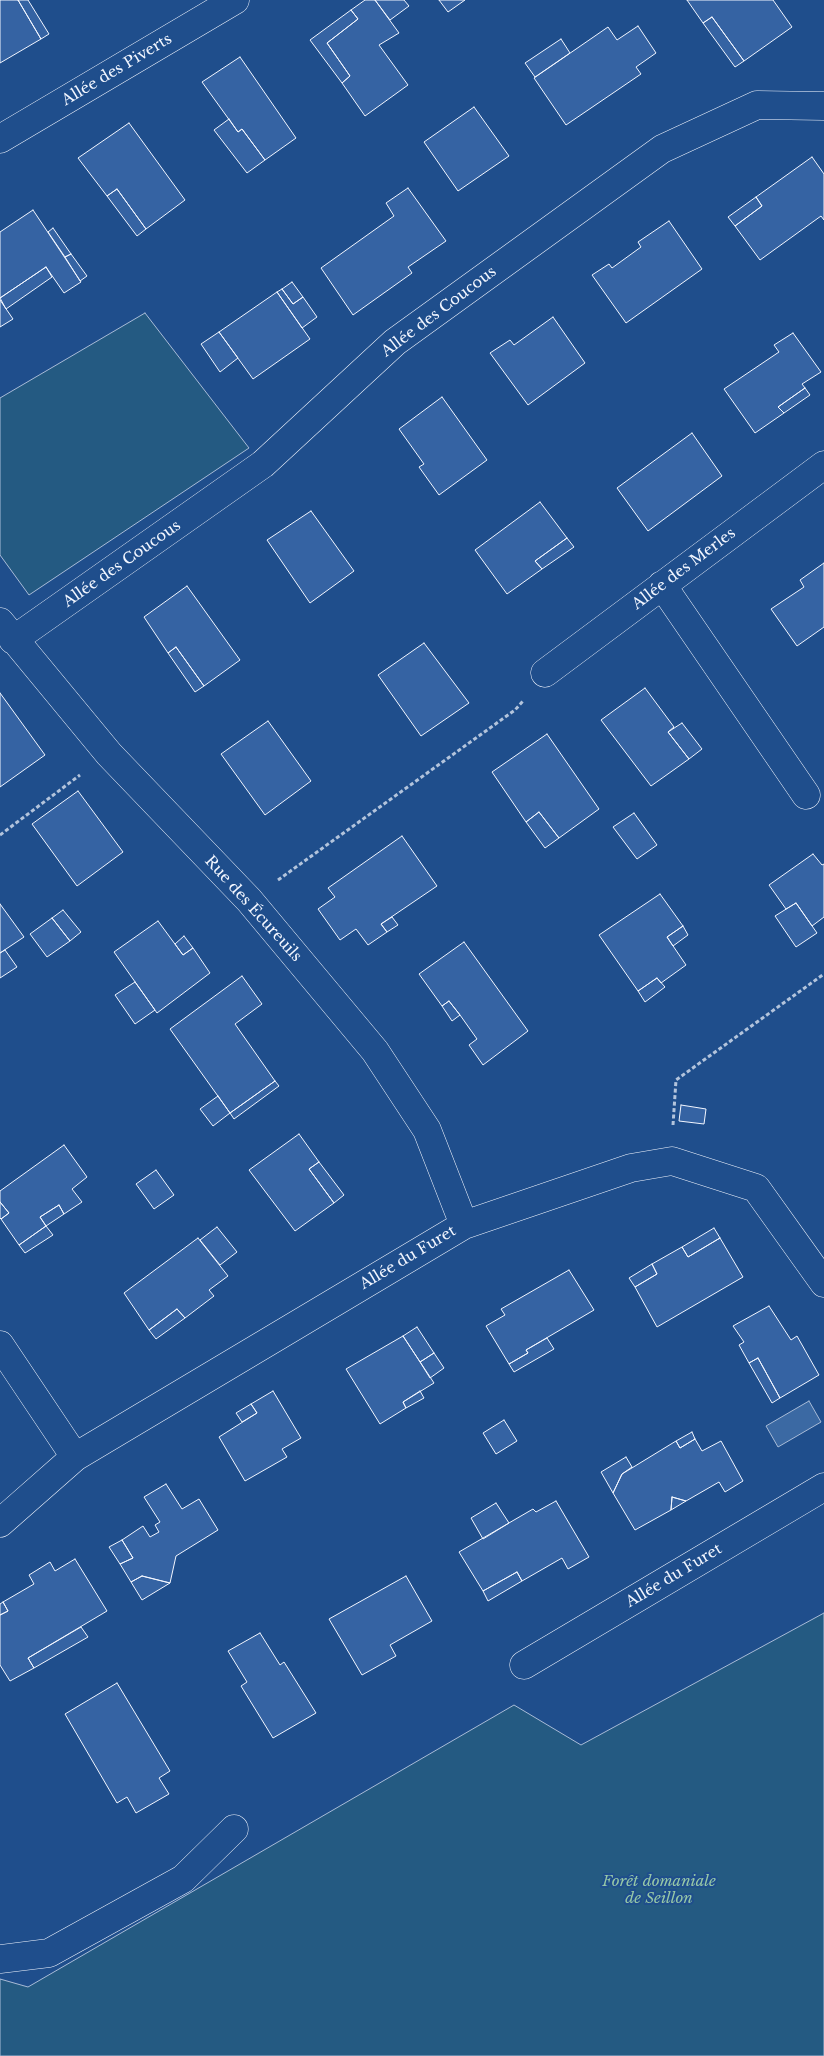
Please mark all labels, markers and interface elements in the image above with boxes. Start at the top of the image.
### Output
street label: Allée des Piverts [59,30,175,110]
street label: Allée des Coucous [378,263,500,361]
street label: Allée des Coucous [60,517,184,611]
street label: Allée des Merles [629,524,739,614]
street label: Rue des Écureuils [201,852,305,966]
street label: Allée du Furet [357,1222,459,1294]
street label: Allée du Furet [623,1540,725,1612]
park label: Forêt domaniale de Seillon [602,1873,716,1908]

